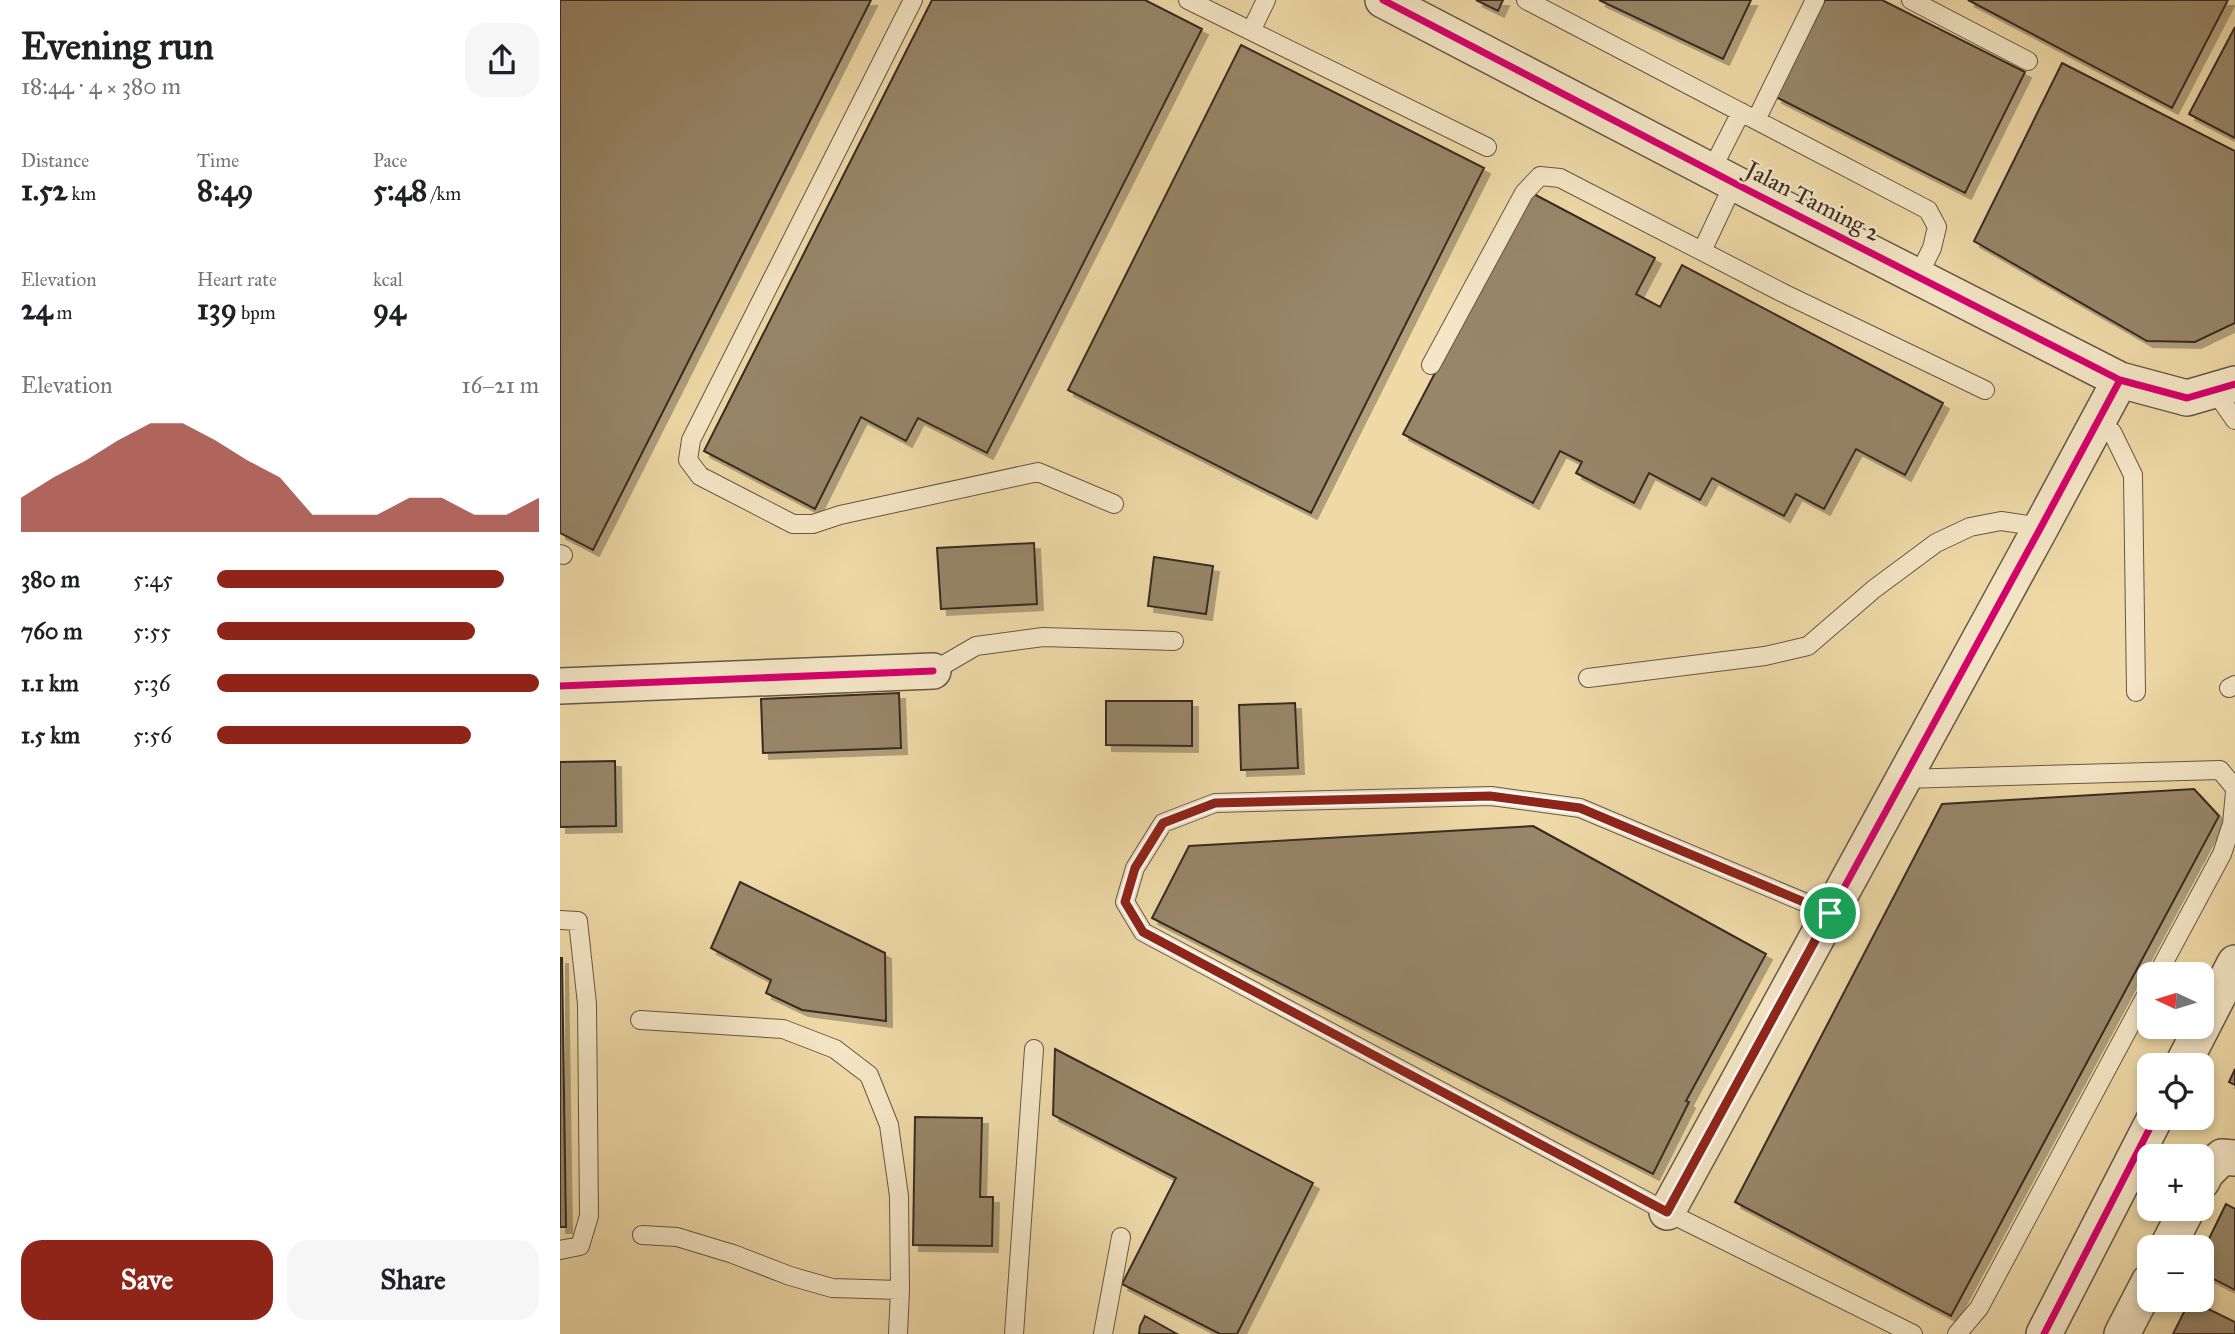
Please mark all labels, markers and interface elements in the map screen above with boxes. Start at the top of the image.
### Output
text: Evening run [21,23,214,69]
button: share [465,23,539,97]
text: 18:44 · 4 × 380 m [21,72,181,100]
text: Distance [21,149,89,172]
text: Time [197,149,239,172]
text: Pace [373,149,407,172]
street label: Jalan Taming 2 [1738,153,1885,248]
text: 1.52 [21,172,67,208]
text: 8:49 [197,172,253,208]
text: 5:48 [373,172,427,208]
text: km [67,182,96,205]
text: /km [427,182,461,205]
text: Elevation [21,268,96,291]
text: Heart rate [197,268,277,291]
text: kcal [373,268,403,291]
text: 24 [21,291,53,327]
text: 139 [197,291,237,327]
text: 94 [373,291,406,327]
text: m [53,301,73,324]
text: bpm [237,301,276,324]
text: Elevation [21,371,112,399]
text: 16–21 m [461,371,539,399]
text: 380 m [21,565,80,593]
text: 5:45 [133,565,173,593]
text: 760 m [21,617,83,645]
text: 5:55 [133,617,171,645]
text: 1.1 km [21,669,79,697]
text: 5:36 [133,669,170,697]
text: 1.5 km [21,721,80,749]
text: 5:56 [133,721,172,749]
pin [1800,883,1860,943]
icon: arrive [1811,894,1849,932]
north arrow [2137,962,2214,1040]
map controls [2137,962,2214,1312]
button: locate [2137,1053,2214,1130]
button: + [2137,1144,2214,1221]
button: − [2137,1235,2214,1312]
button: Save [21,1240,273,1320]
button: Share [287,1240,539,1320]

